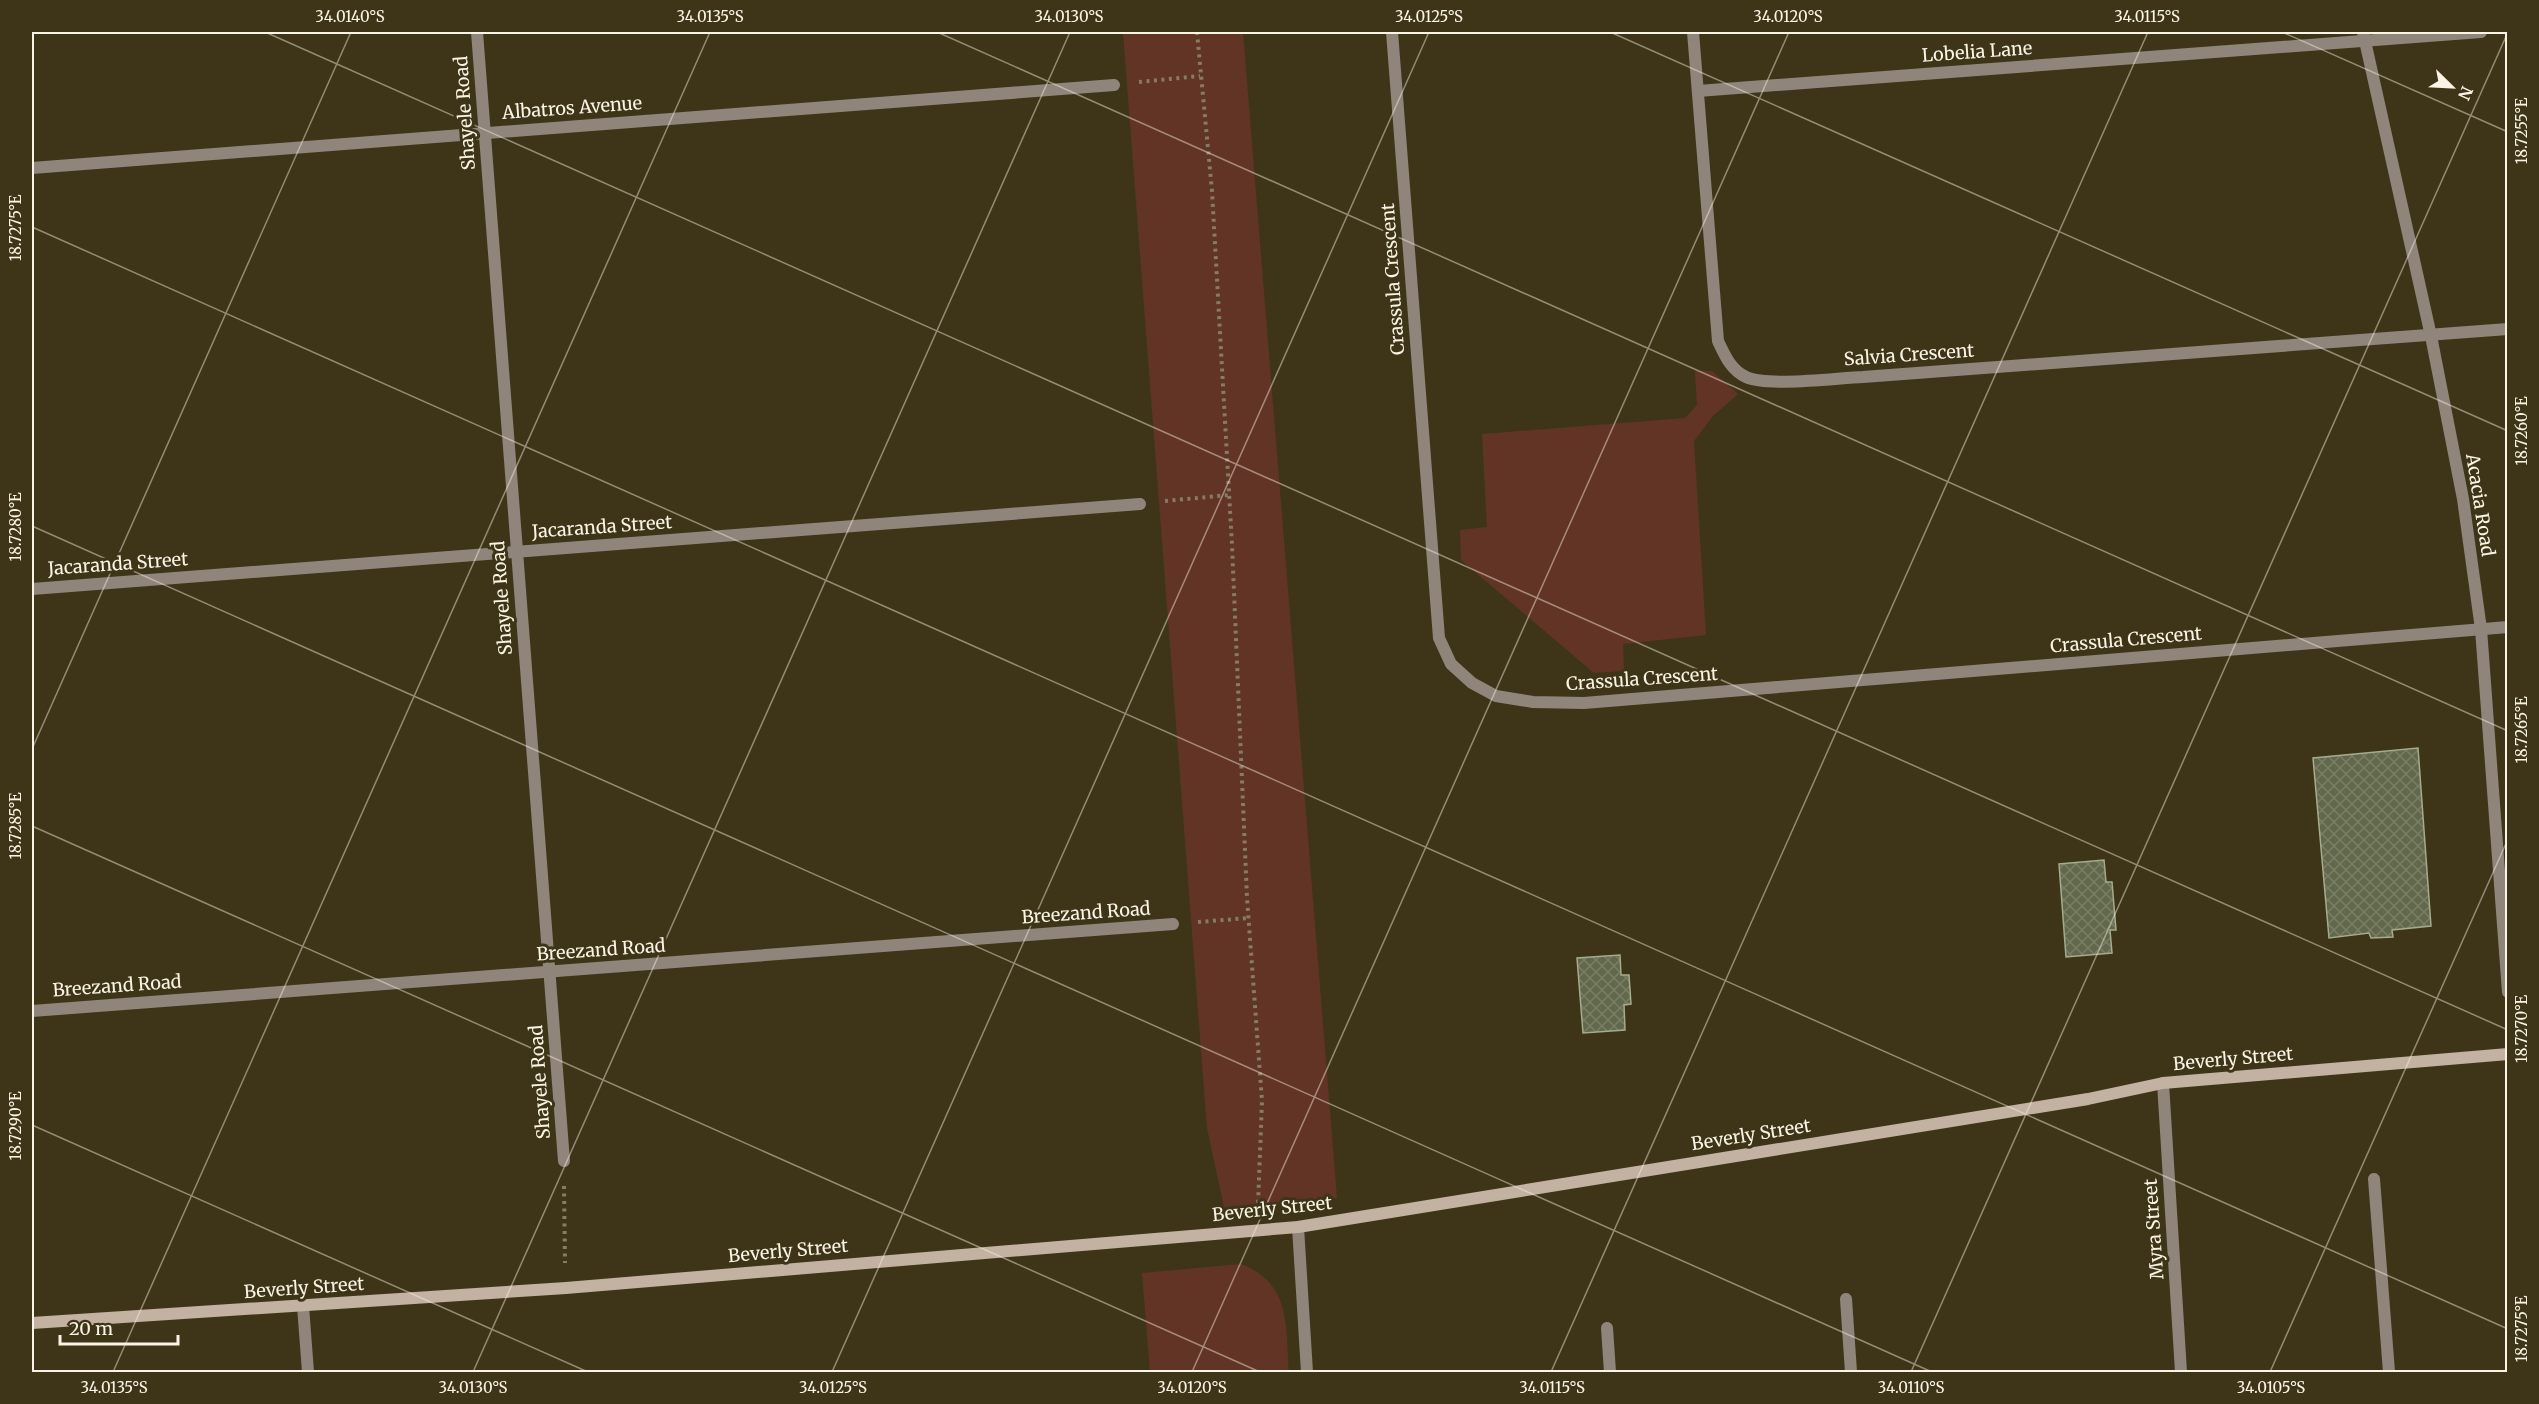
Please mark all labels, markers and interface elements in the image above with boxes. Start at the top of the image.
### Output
text: 34.0140°S [315,7,385,26]
text: 34.0135°S [676,7,744,26]
text: 34.0130°S [1034,7,1104,26]
text: 34.0125°S [1395,7,1463,26]
text: 34.0120°S [1753,7,1823,26]
text: 34.0115°S [2114,7,2180,26]
street label: Lobelia Lane [1921,36,2033,67]
street label: Shayele Road [449,55,480,171]
north arrow [2422,57,2482,117]
text: N [2454,83,2477,103]
street label: Albatros Avenue [500,91,643,124]
text: 18.7255°E [2512,97,2531,164]
text: 18.7275°E [6,194,25,261]
street label: Crassula Crescent [1376,202,1409,356]
street label: Salvia Crescent [1843,338,1975,371]
text: 18.7260°E [2512,396,2531,465]
street label: Acacia Road [2461,451,2500,558]
text: 18.7280°E [6,492,25,561]
street label: Jacaranda Street [530,510,673,543]
street label: Shayele Road [486,540,517,656]
street label: Jacaranda Street [46,547,189,580]
street label: Crassula Crescent [2049,621,2203,658]
street label: Crassula Crescent [1565,662,1719,695]
text: 18.7265°E [2512,696,2531,764]
text: 18.7285°E [6,792,25,860]
street label: Breezand Road [1021,897,1151,928]
street label: Breezand Road [536,934,666,965]
street label: Breezand Road [52,970,182,1001]
text: 18.7270°E [2512,995,2531,1063]
street label: Shayele Road [524,1024,555,1140]
street label: Beverly Street [2172,1042,2294,1075]
text: 18.7290°E [6,1091,25,1160]
street label: Beverly Street [1690,1114,1812,1155]
street label: Myra Street [2139,1178,2168,1280]
street label: Beverly Street [1211,1191,1333,1226]
street label: Beverly Street [727,1234,849,1267]
street label: Beverly Street [243,1272,365,1303]
text: 18.7275°E [2512,1295,2531,1362]
scale bar [60,1308,178,1346]
text: 20 m [69,1317,113,1340]
text: 34.0135°S [80,1378,148,1397]
text: 34.0130°S [438,1378,508,1397]
text: 34.0125°S [799,1378,867,1397]
text: 34.0120°S [1157,1378,1227,1397]
text: 34.0115°S [1519,1378,1585,1397]
text: 34.0110°S [1878,1378,1944,1397]
text: 34.0105°S [2237,1378,2305,1397]

